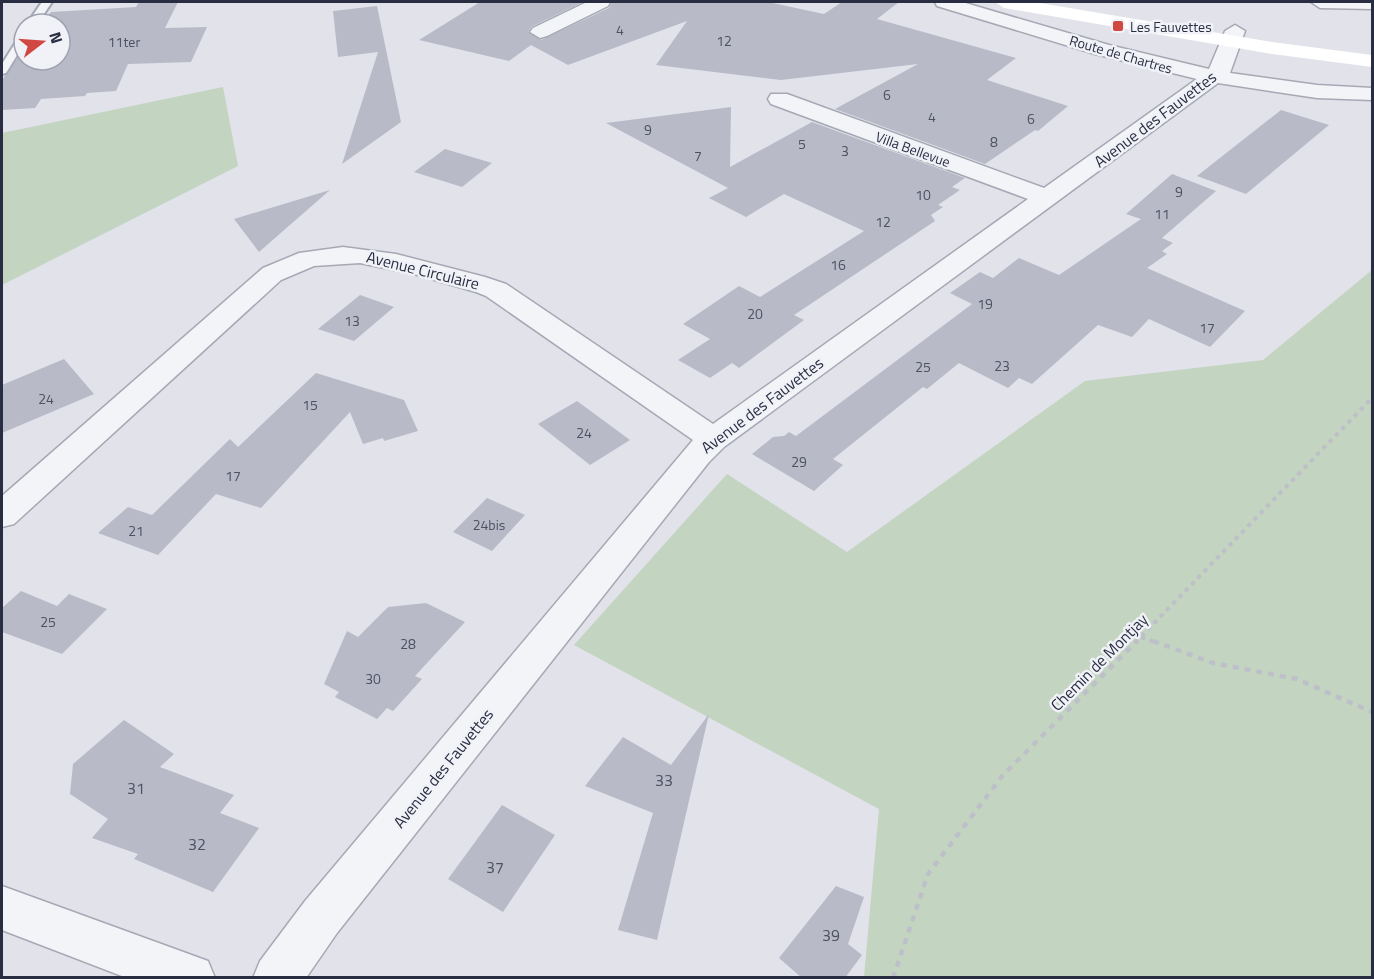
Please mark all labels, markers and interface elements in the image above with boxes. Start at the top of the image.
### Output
north arrow [12,12,72,72]
place label: Les Fauvettes [1130,16,1212,37]
house number: 4 [616,19,624,40]
marker: Les Fauvettes [1111,19,1125,33]
text: N [43,29,69,46]
street label: Route de Chartres [1067,29,1175,79]
house number: 12 [716,30,732,51]
house number: 11ter [108,31,140,52]
street label: Avenue des Fauvettes [1089,65,1221,173]
house number: 6 [883,84,891,105]
house number: 4 [928,106,936,127]
house number: 6 [1027,108,1035,129]
house number: 9 [644,119,652,140]
street label: Villa Bellevue [873,126,953,172]
house number: 8 [990,131,998,152]
house number: 5 [798,133,806,154]
house number: 3 [841,140,849,161]
house number: 7 [694,145,702,166]
house number: 9 [1175,181,1183,202]
house number: 10 [915,184,931,205]
house number: 11 [1154,203,1170,224]
house number: 12 [875,211,891,232]
street label: Avenue Circulaire [364,244,482,296]
house number: 16 [830,254,846,275]
house number: 19 [977,293,993,314]
house number: 20 [747,303,763,324]
house number: 13 [344,310,360,331]
house number: 17 [1199,317,1215,338]
street label: Avenue des Fauvettes [696,351,828,459]
house number: 23 [994,355,1010,376]
house number: 25 [915,356,931,377]
house number: 24 [38,388,54,409]
house number: 15 [302,394,318,415]
house number: 24 [576,422,592,443]
house number: 29 [791,451,807,472]
house number: 17 [225,465,241,486]
house number: 24bis [473,514,505,535]
house number: 21 [128,520,144,541]
street label: Chemin de Montjay [1045,608,1153,716]
house number: 25 [40,611,56,632]
house number: 28 [400,633,416,654]
house number: 30 [365,668,381,689]
street label: Avenue des Fauvettes [387,703,499,833]
house number: 33 [655,768,673,792]
house number: 31 [127,776,145,800]
house number: 32 [188,832,206,856]
house number: 37 [486,855,504,879]
house number: 39 [822,923,840,947]

